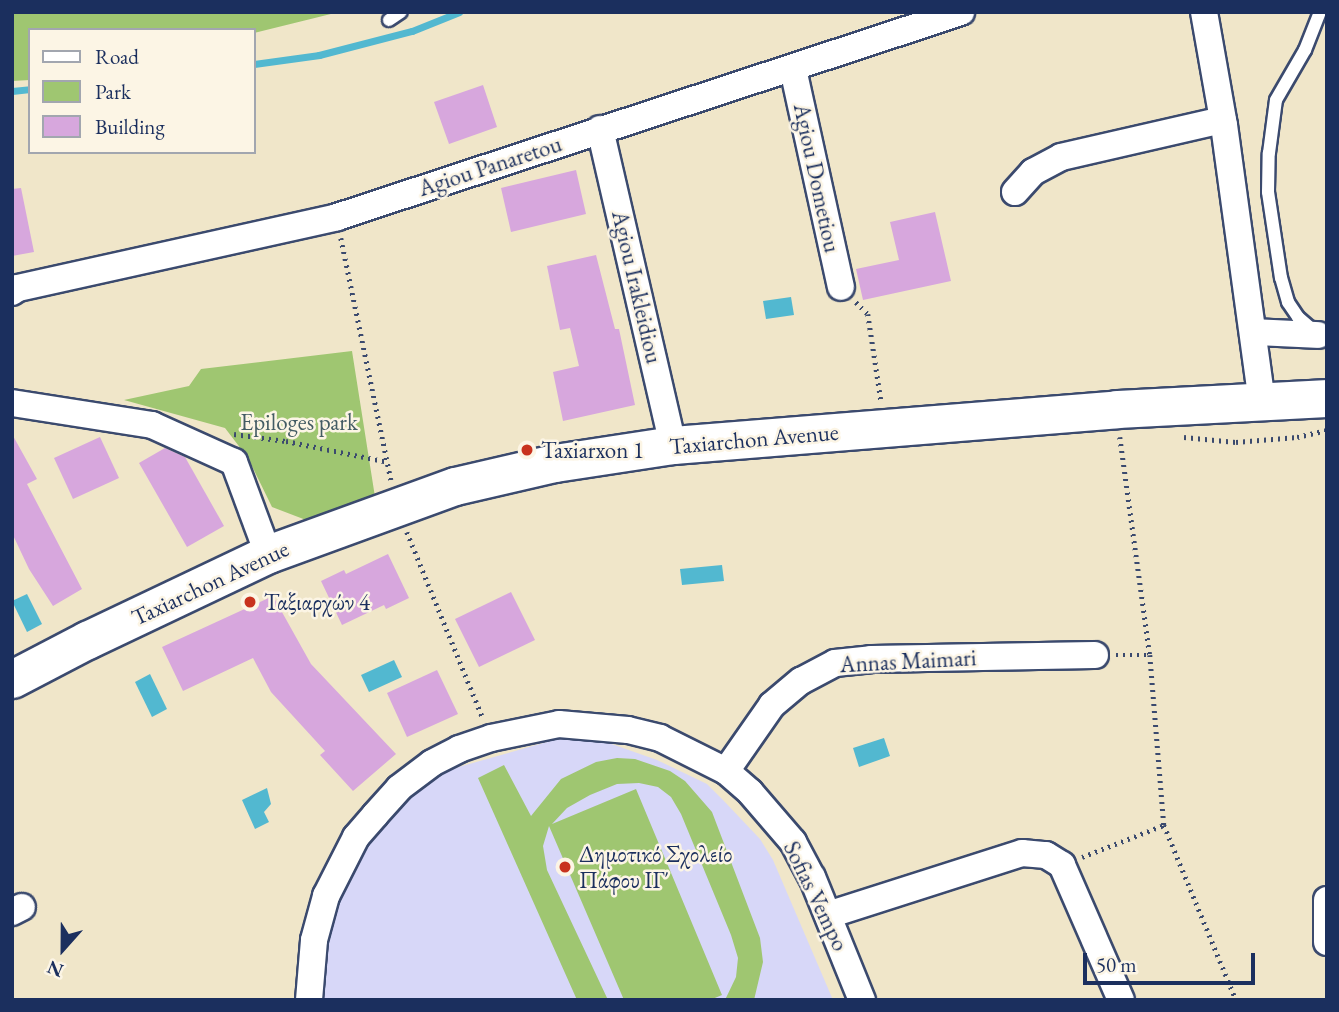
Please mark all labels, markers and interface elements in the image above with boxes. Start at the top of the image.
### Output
legend [28,28,256,154]
text: Road [95,43,139,70]
text: Park [95,78,131,105]
street label: Agiou Dometiou [788,101,846,255]
text: Building [95,113,165,140]
street label: Agiou Panaretou [415,130,565,202]
street label: Agiou Irakleidiou [606,208,668,366]
park label: Epiloges park [240,408,358,436]
street label: Taxiarchon Avenue [668,418,840,460]
place label: Taxiarxon 1 [541,436,644,464]
marker: Taxiarxon 1 [519,442,535,458]
street label: Taxiarchon Avenue [127,535,293,631]
place label: Ταξιαρχών 4 [264,588,370,616]
marker: Ταξιαρχών 4 [242,594,258,610]
street label: Annas Maimari [839,644,977,678]
street label: Sofias Vempo [778,837,854,955]
place label: Δημοτικό Σχολείο Πάφου ΙΓ΄ [579,840,732,894]
marker: Δημοτικό Σχολείο Πάφου ΙΓ΄ [557,859,573,875]
north arrow [28,914,98,984]
scale bar [1087,939,1258,983]
text: 50 m [1096,951,1137,978]
text: N [44,955,67,983]

